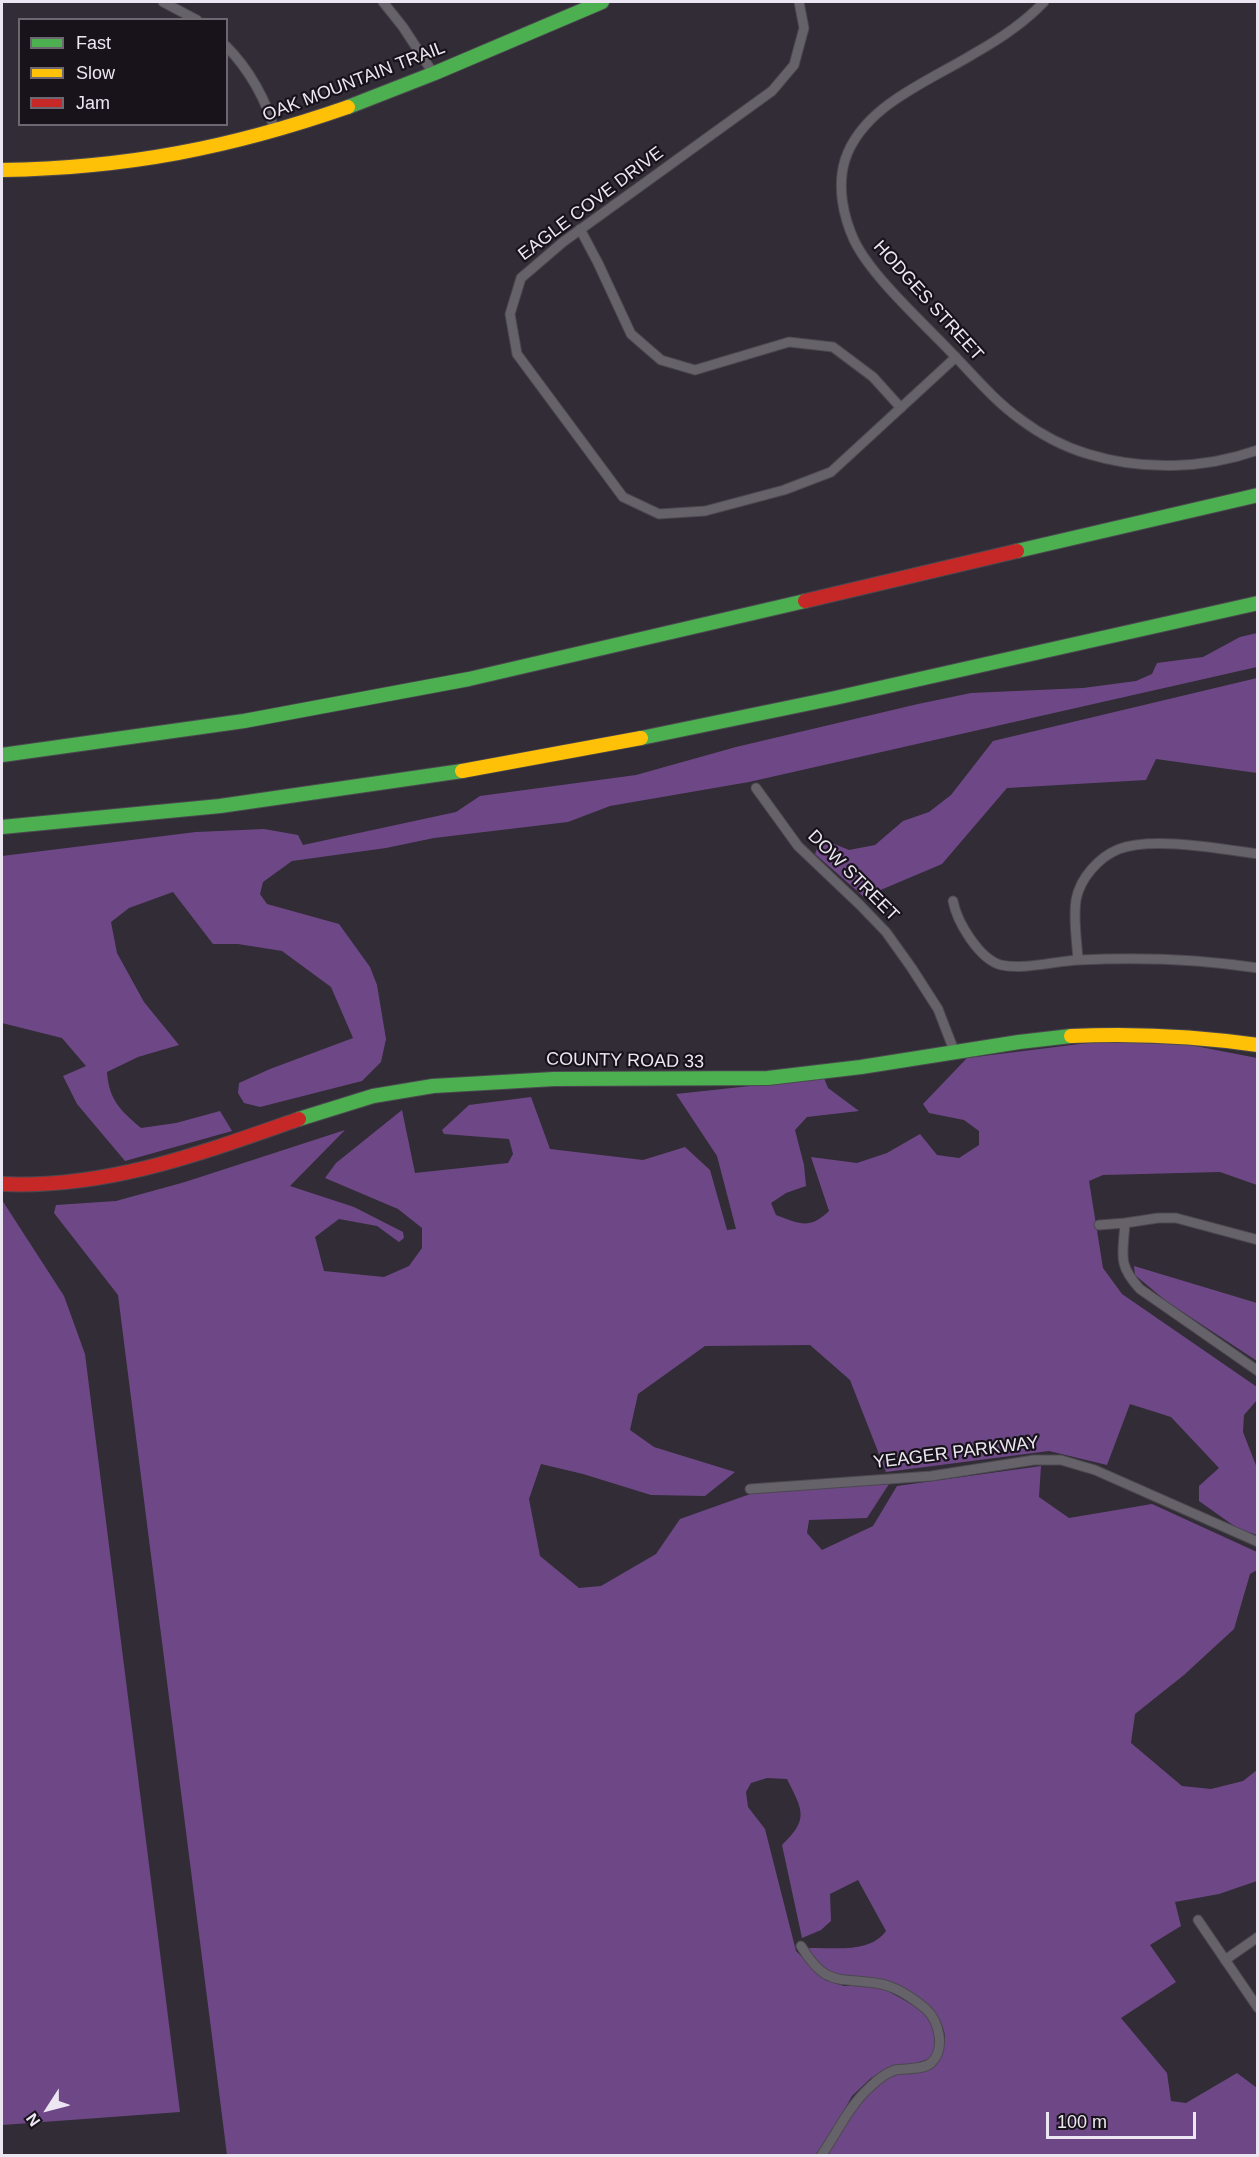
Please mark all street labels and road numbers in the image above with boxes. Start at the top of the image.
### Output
street label: OAK MOUNTAIN TRAIL [260,37,448,127]
street label: EAGLE COVE DRIVE [514,142,668,266]
street label: HODGES STREET [868,237,988,365]
street label: DOW STREET [803,826,903,926]
street label: COUNTY ROAD 33 [546,1049,704,1073]
street label: YEAGER PARKWAY [872,1432,1040,1474]

